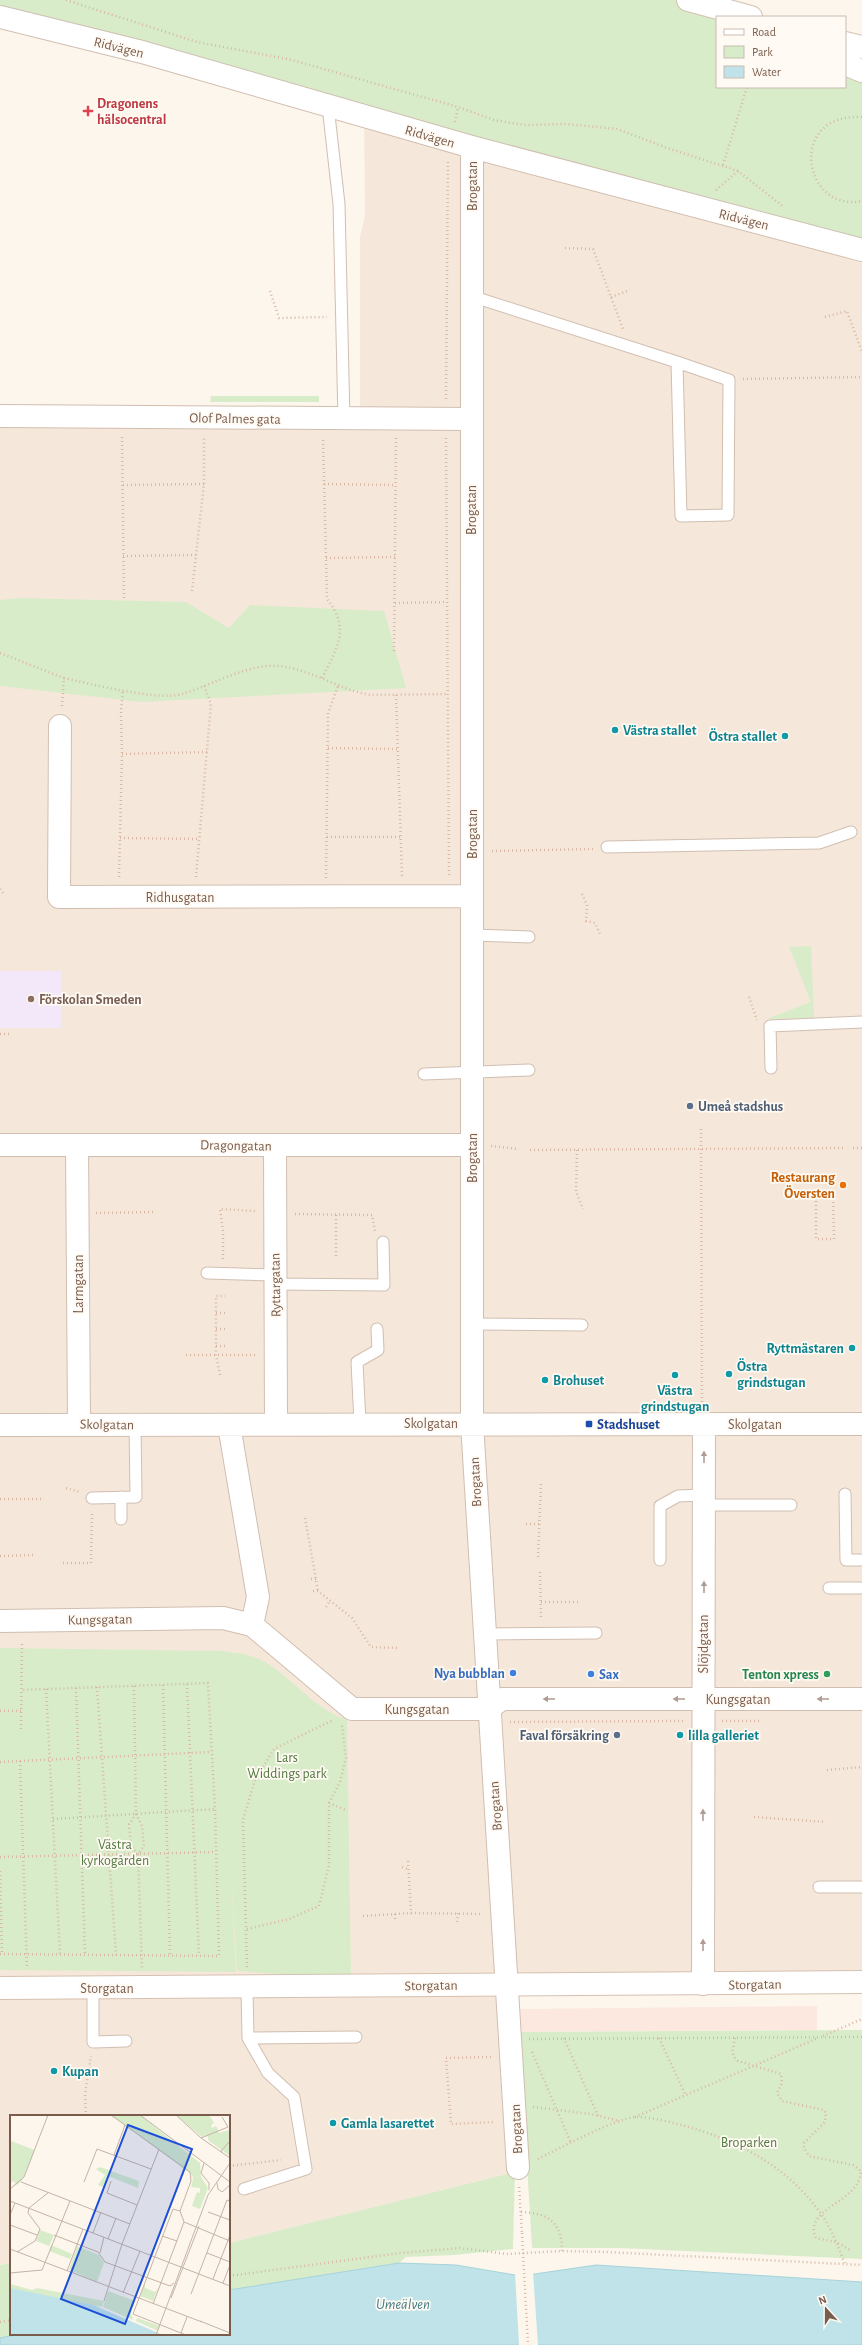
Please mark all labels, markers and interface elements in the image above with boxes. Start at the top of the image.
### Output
legend [716,16,846,88]
text: Road [752,26,776,38]
street label: Ridvägen [92,35,145,61]
text: Park [752,46,773,58]
text: Water [752,66,781,78]
place label: Dragonens hälsocentral [97,97,166,127]
marker: Dragonens hälsocentral [82,105,94,117]
street label: Ridvägen [403,123,456,151]
street label: Brogatan [466,161,480,211]
street label: Ridvägen [717,207,770,233]
street label: Olof Palmes gata [189,411,281,427]
street label: Brogatan [465,485,479,535]
place label: Västra stallet [623,724,697,738]
marker: Västra stallet [610,725,620,735]
place label: Östra stallet [709,728,777,744]
marker: Östra stallet [780,731,790,741]
street label: Brogatan [466,809,480,859]
street label: Ridhusgatan [145,891,215,905]
place label: Förskolan Smeden [39,993,142,1007]
marker: Förskolan Smeden [26,994,36,1004]
place label: Umeå stadshus [698,1100,783,1114]
marker: Umeå stadshus [685,1101,695,1111]
street label: Brogatan [466,1133,480,1183]
street label: Dragongatan [200,1138,272,1154]
place label: Restaurang Översten [771,1171,836,1201]
marker: Restaurang Översten [838,1180,848,1190]
street label: Ryttargatan [268,1253,284,1317]
street label: Larmgatan [72,1255,86,1314]
place label: Ryttmästaren [767,1342,844,1356]
marker: Ryttmästaren [847,1343,857,1353]
place label: Östra grindstugan [737,1358,806,1390]
marker: Östra grindstugan [724,1369,734,1379]
marker: Västra grindstugan [670,1370,680,1380]
place label: Brohuset [553,1374,605,1388]
marker: Brohuset [540,1375,550,1385]
place label: Västra grindstugan [641,1384,709,1414]
street label: Skolgatan [404,1417,458,1431]
street label: Skolgatan [80,1418,134,1432]
place label: Stadshuset [597,1418,660,1432]
street label: Skolgatan [728,1418,782,1432]
marker: Stadshuset [584,1419,594,1429]
one-way arrow [701,1450,707,1463]
street label: Brogatan [468,1457,484,1507]
one-way arrow [701,1580,707,1593]
street label: Kungsgatan [68,1612,133,1628]
street label: Slöjdgatan [697,1615,711,1673]
place label: Nya bubblan [434,1667,505,1681]
marker: Nya bubblan [508,1668,518,1678]
place label: Sax [599,1668,619,1682]
place label: Tenton xpress [742,1668,819,1682]
marker: Sax [586,1669,596,1679]
marker: Tenton xpress [822,1669,832,1679]
street label: Kungsgatan [706,1693,770,1707]
one-way arrow [542,1696,555,1702]
one-way arrow [672,1696,685,1702]
one-way arrow [816,1696,829,1702]
street label: Kungsgatan [385,1703,449,1717]
place label: Faval försäkring [520,1729,610,1743]
place label: lilla galleriet [688,1729,759,1743]
marker: Faval försäkring [612,1730,622,1740]
marker: lilla galleriet [675,1730,685,1740]
park label: Lars Widdings park [247,1751,327,1781]
street label: Brogatan [487,1781,505,1831]
one-way arrow [700,1808,706,1821]
park label: Västra kyrkogården [81,1838,149,1868]
one-way arrow [700,1938,706,1951]
street label: Storgatan [728,1978,782,1992]
street label: Storgatan [404,1979,458,1993]
street label: Storgatan [80,1982,134,1996]
place label: Kupan [62,2065,99,2079]
marker: Kupan [49,2066,59,2076]
street label: Brogatan [509,2104,525,2154]
inset map [10,2115,230,2335]
place label: Gamla lasarettet [341,2117,435,2131]
marker: Gamla lasarettet [328,2118,338,2128]
park label: Broparken [721,2136,777,2150]
north arrow [806,2289,846,2329]
text: N [817,2294,828,2307]
water label: Umeälven [376,2297,430,2312]

